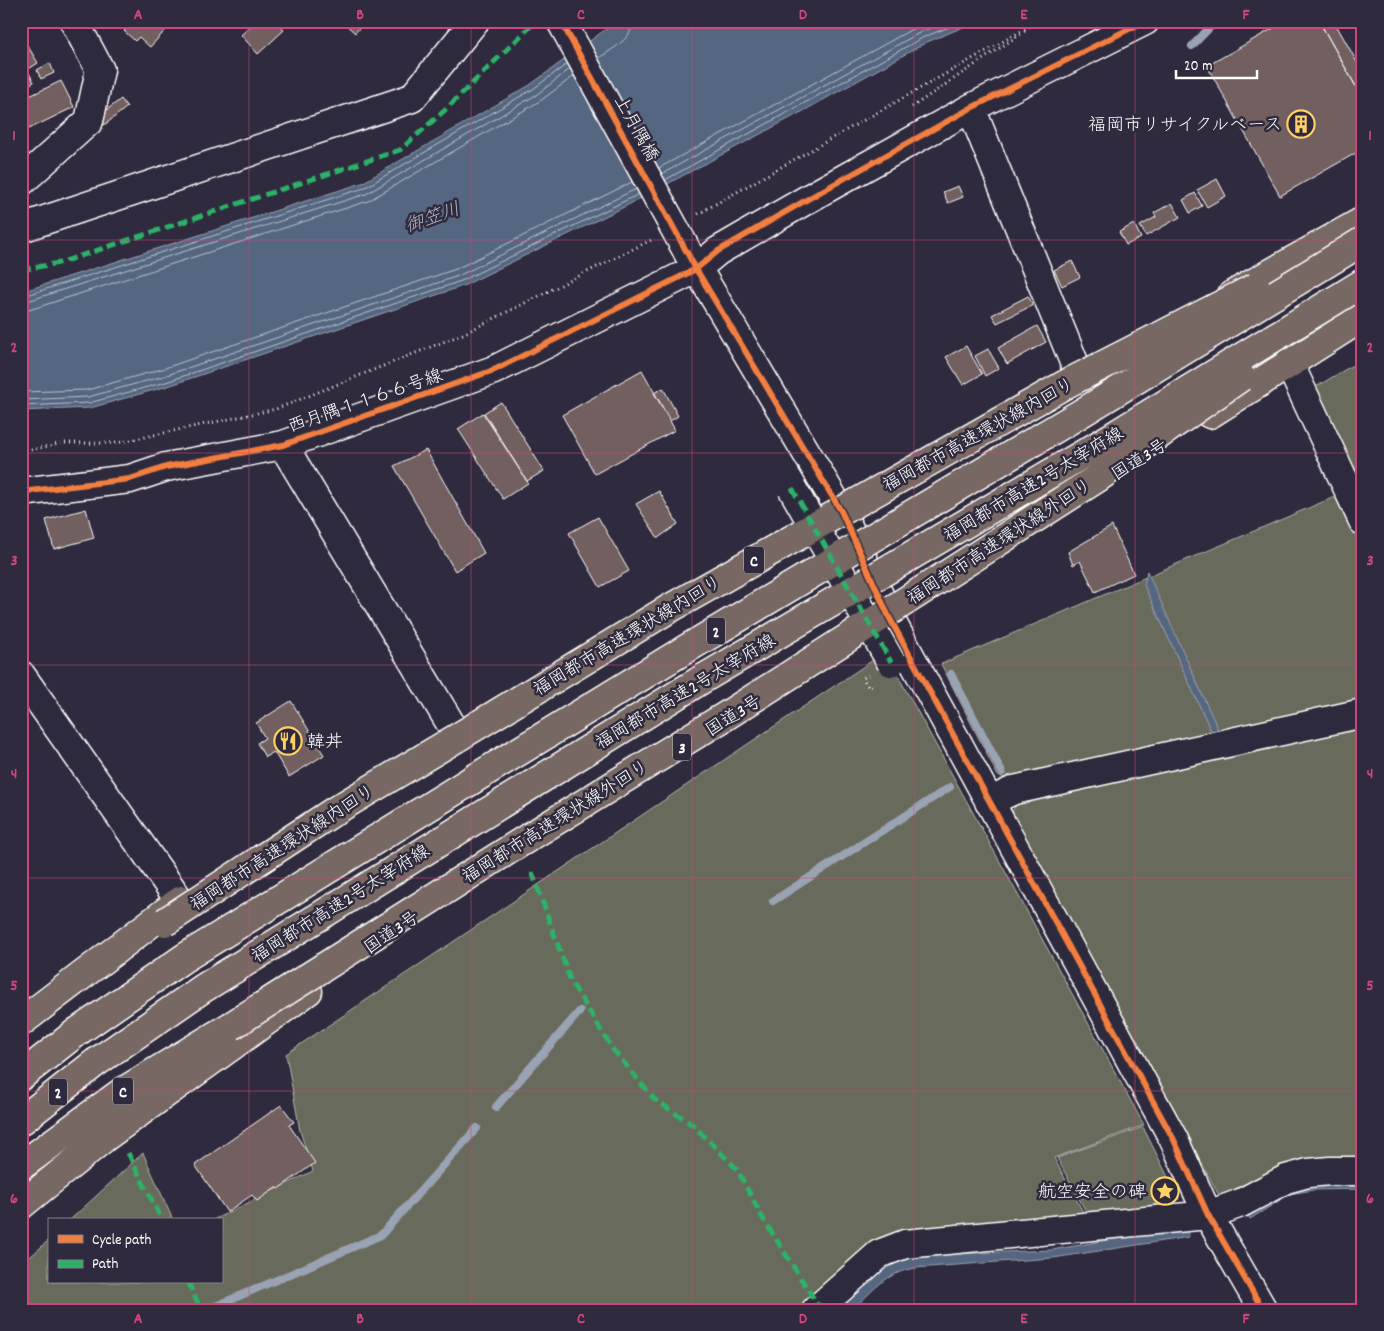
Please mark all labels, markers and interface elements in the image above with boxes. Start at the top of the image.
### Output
text: A [134,4,143,27]
text: B [356,4,364,27]
text: C [577,4,585,27]
text: D [799,4,808,27]
text: E [1020,4,1028,27]
text: F [1242,4,1250,27]
scale bar [1176,48,1258,80]
text: 20 m [1184,56,1212,78]
street label: 上月隅橋 [606,92,663,167]
building icon: 福岡市リサイクルベース [1286,109,1316,139]
place label: 福岡市リサイクルベース [1088,114,1282,139]
text: 1 [12,125,16,148]
text: 1 [1368,125,1372,148]
water label: 御笠川 [402,197,464,241]
text: 2 [11,337,18,360]
text: 2 [1367,337,1374,360]
street label: 西月隅１１６６号線 [285,364,446,441]
street label: 福岡都市高速環状線内回り [879,373,1080,499]
street label: 福岡都市高速2号太宰府線 [940,422,1129,550]
street label: 国道3号 [1107,434,1173,488]
street label: 福岡都市高速環状線外回り [903,474,1098,612]
road number: C [744,546,764,574]
text: 3 [10,550,18,573]
text: 3 [1366,550,1374,573]
street label: 福岡都市高速環状線内回り [529,571,727,703]
road number: 2 [707,618,725,644]
street label: 福岡都市高速2号太宰府線 [592,629,781,757]
street label: 国道3号 [701,690,767,744]
restaurant icon: 韓丼 [273,726,303,756]
place label: 韓丼 [307,731,343,756]
road number: 3 [673,734,691,760]
street label: 福岡都市高速環状線外回り [458,755,655,891]
text: 4 [11,763,17,786]
text: 4 [1367,763,1373,786]
street label: 福岡都市高速環状線内回り [186,780,381,918]
street label: 福岡都市高速2号太宰府線 [247,840,435,970]
street label: 国道3号 [360,906,425,962]
text: 5 [10,975,18,998]
text: 5 [1366,975,1374,998]
road number: 2 [49,1078,67,1106]
road number: C [113,1078,133,1104]
place icon: 航空安全の碑 [1150,1176,1180,1206]
place label: 航空安全の碑 [1038,1181,1146,1206]
text: 6 [10,1188,18,1211]
text: 6 [1366,1188,1374,1211]
legend [48,1218,222,1284]
text: Cycle path [92,1230,152,1252]
text: Path [92,1254,118,1276]
text: A [134,1308,143,1331]
text: B [356,1308,364,1331]
text: C [577,1308,585,1331]
text: D [799,1308,808,1331]
text: E [1020,1308,1028,1331]
text: F [1242,1308,1250,1331]

